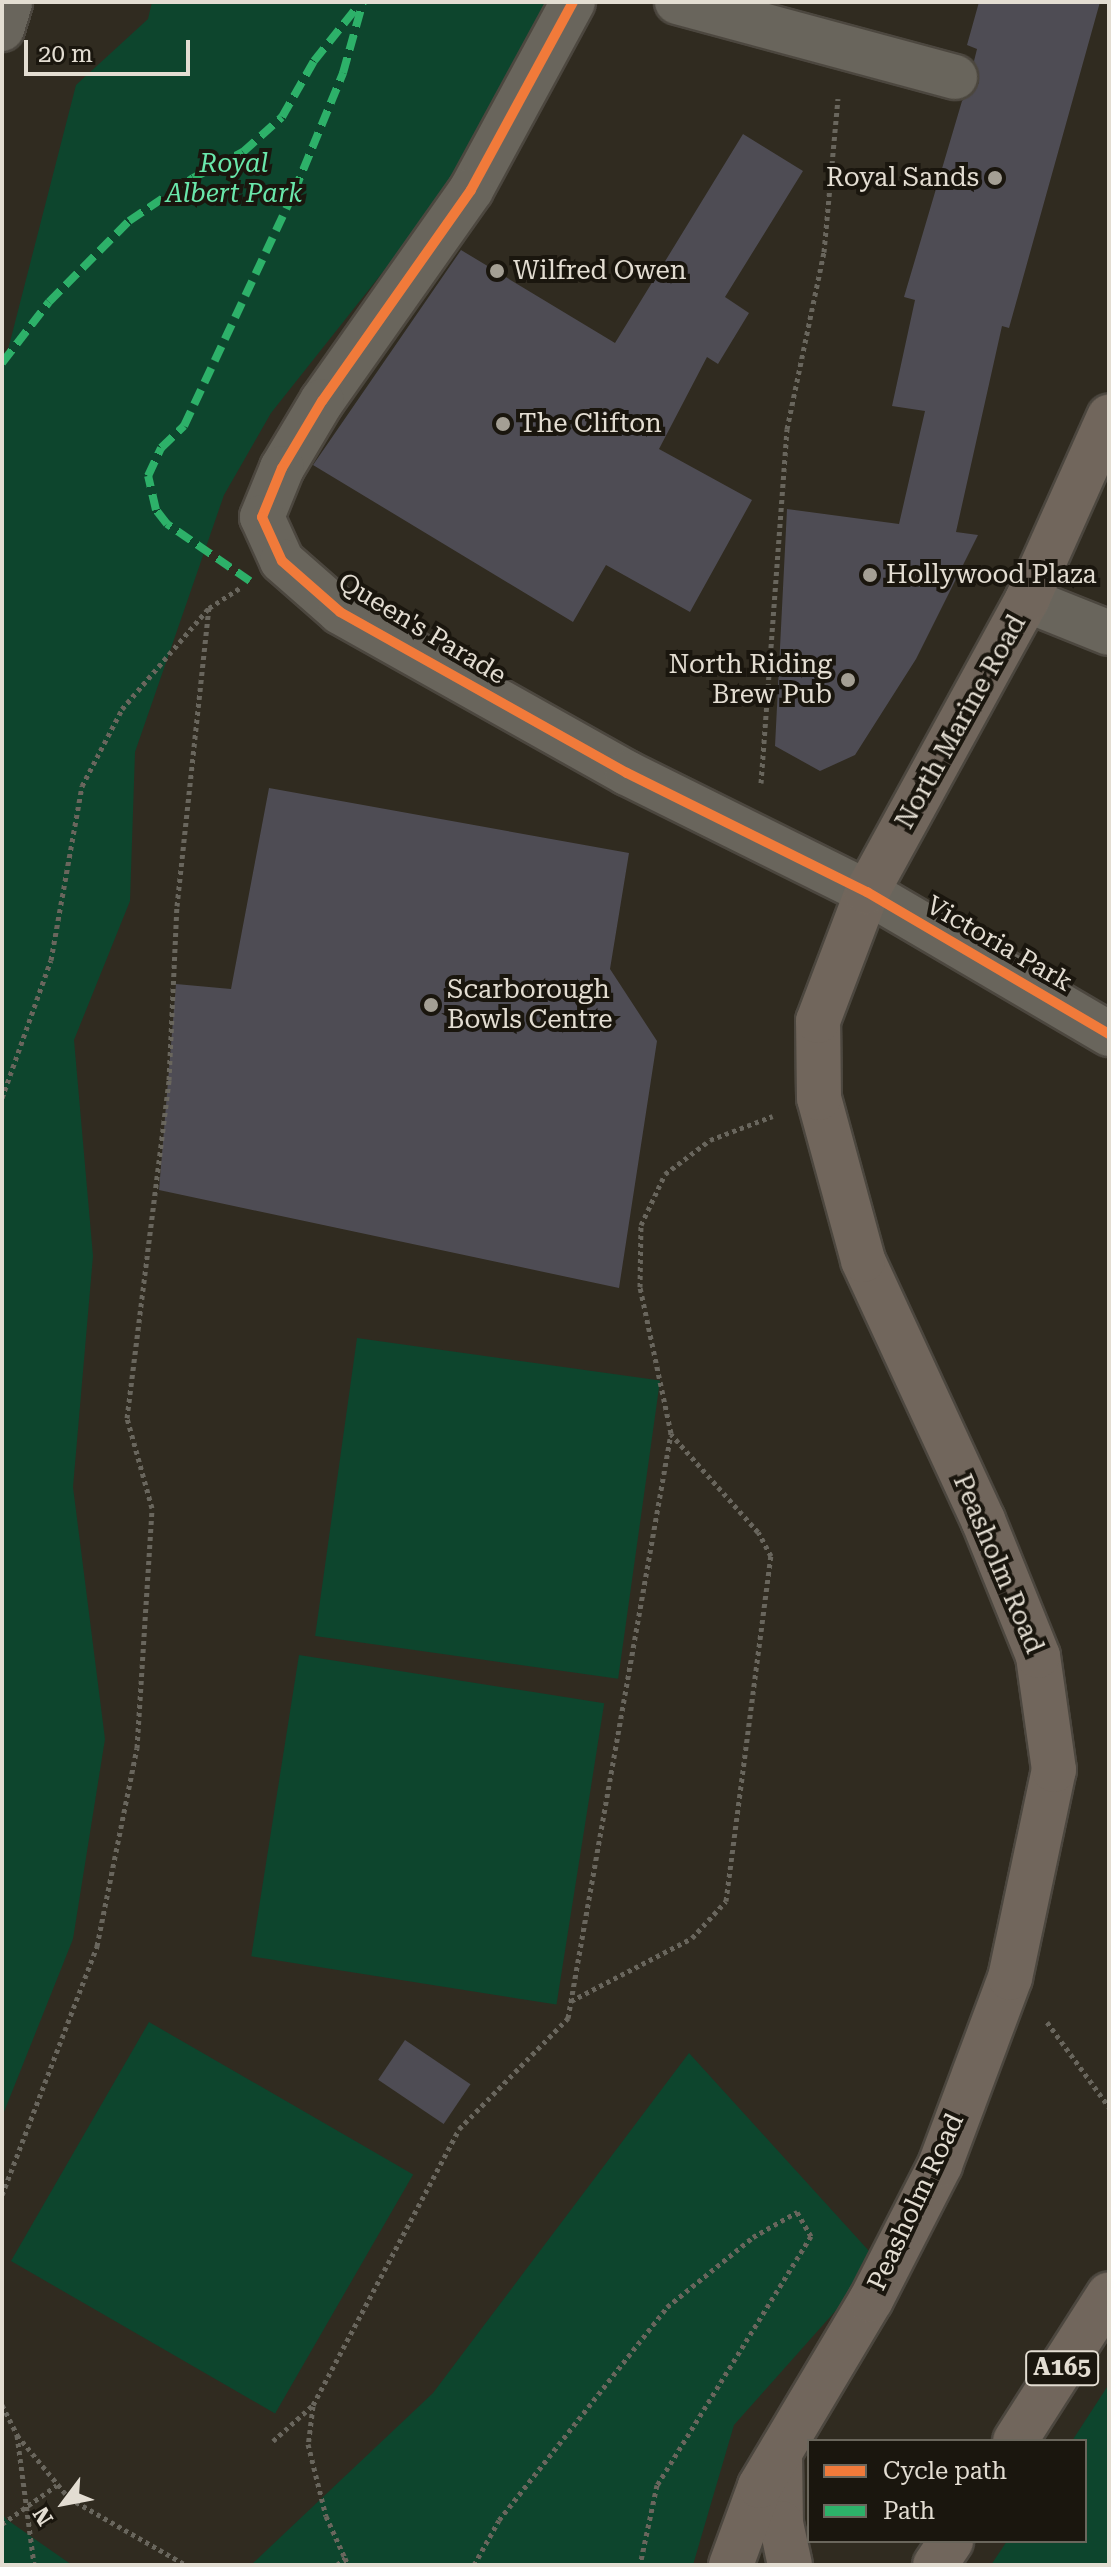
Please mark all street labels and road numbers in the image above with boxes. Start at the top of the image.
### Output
street label: Queen's Parade [332,567,512,691]
street label: North Marine Road [889,610,1033,834]
street label: Victoria Park [920,890,1078,998]
street label: Peasholm Road [946,1470,1050,1658]
street label: Peasholm Road [861,2109,971,2295]
road number: A165 [1024,2348,1100,2388]

